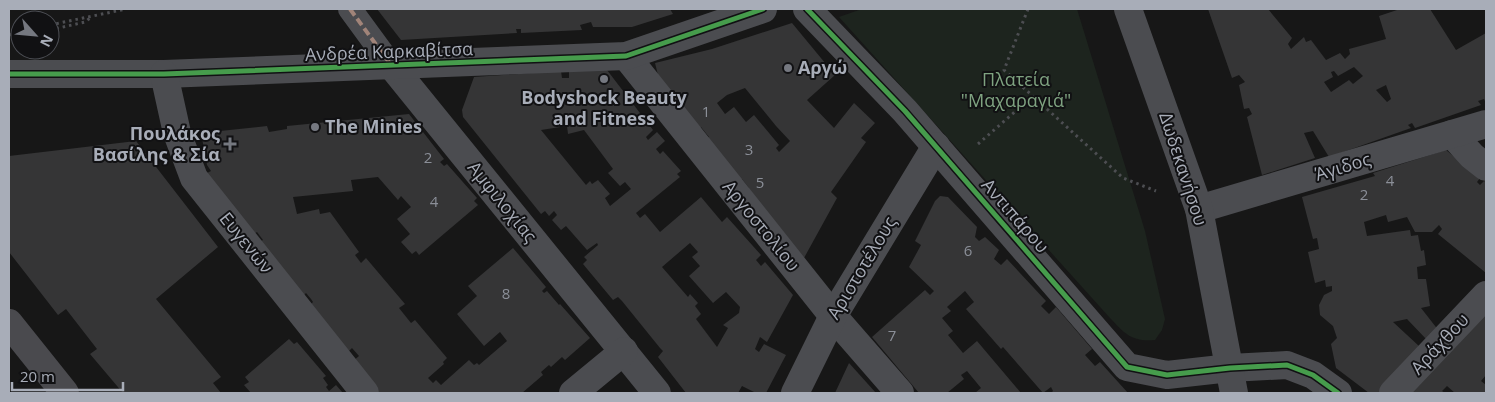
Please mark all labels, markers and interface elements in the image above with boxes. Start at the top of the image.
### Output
north arrow [10,10,60,60]
text: N [36,32,58,51]
street label: Ανδρέα Καρκαβίτσα [304,36,473,66]
place label: Αργώ [798,55,847,79]
marker: Αργώ [782,62,794,74]
park label: Πλατεία "Μαχαραγιά" [961,67,1071,112]
marker: Bodyshock Beauty and Fitness [598,73,610,85]
place label: Bodyshock Beauty and Fitness [521,85,687,130]
house number: 1 [702,101,710,121]
street label: Δωδεκανήσου [1154,109,1214,228]
place label: The Minies [325,114,422,138]
place label: Πουλάκος Βασίλης & Σία [93,121,220,166]
marker: The Minies [309,121,321,133]
marker: Πουλάκος Βασίλης & Σία [224,138,236,150]
house number: 3 [745,139,753,159]
street label: Άγιδος [1312,146,1374,186]
house number: 2 [424,147,432,167]
street label: Αμφιλοχίας [463,156,543,247]
house number: 4 [1386,170,1395,190]
house number: 5 [756,172,764,192]
street label: Αντιπάρου [977,173,1055,258]
street label: Αργοστολίου [718,175,806,276]
house number: 2 [1360,184,1368,204]
house number: 4 [430,191,439,211]
street label: Ευγενών [215,207,279,278]
street label: Αριστοτέλους [821,211,901,323]
house number: 6 [964,240,972,260]
house number: 8 [502,283,510,303]
street label: Αράχθου [1405,308,1474,379]
house number: 7 [888,325,896,345]
scale bar [12,360,124,392]
text: 20 m [20,366,55,386]

